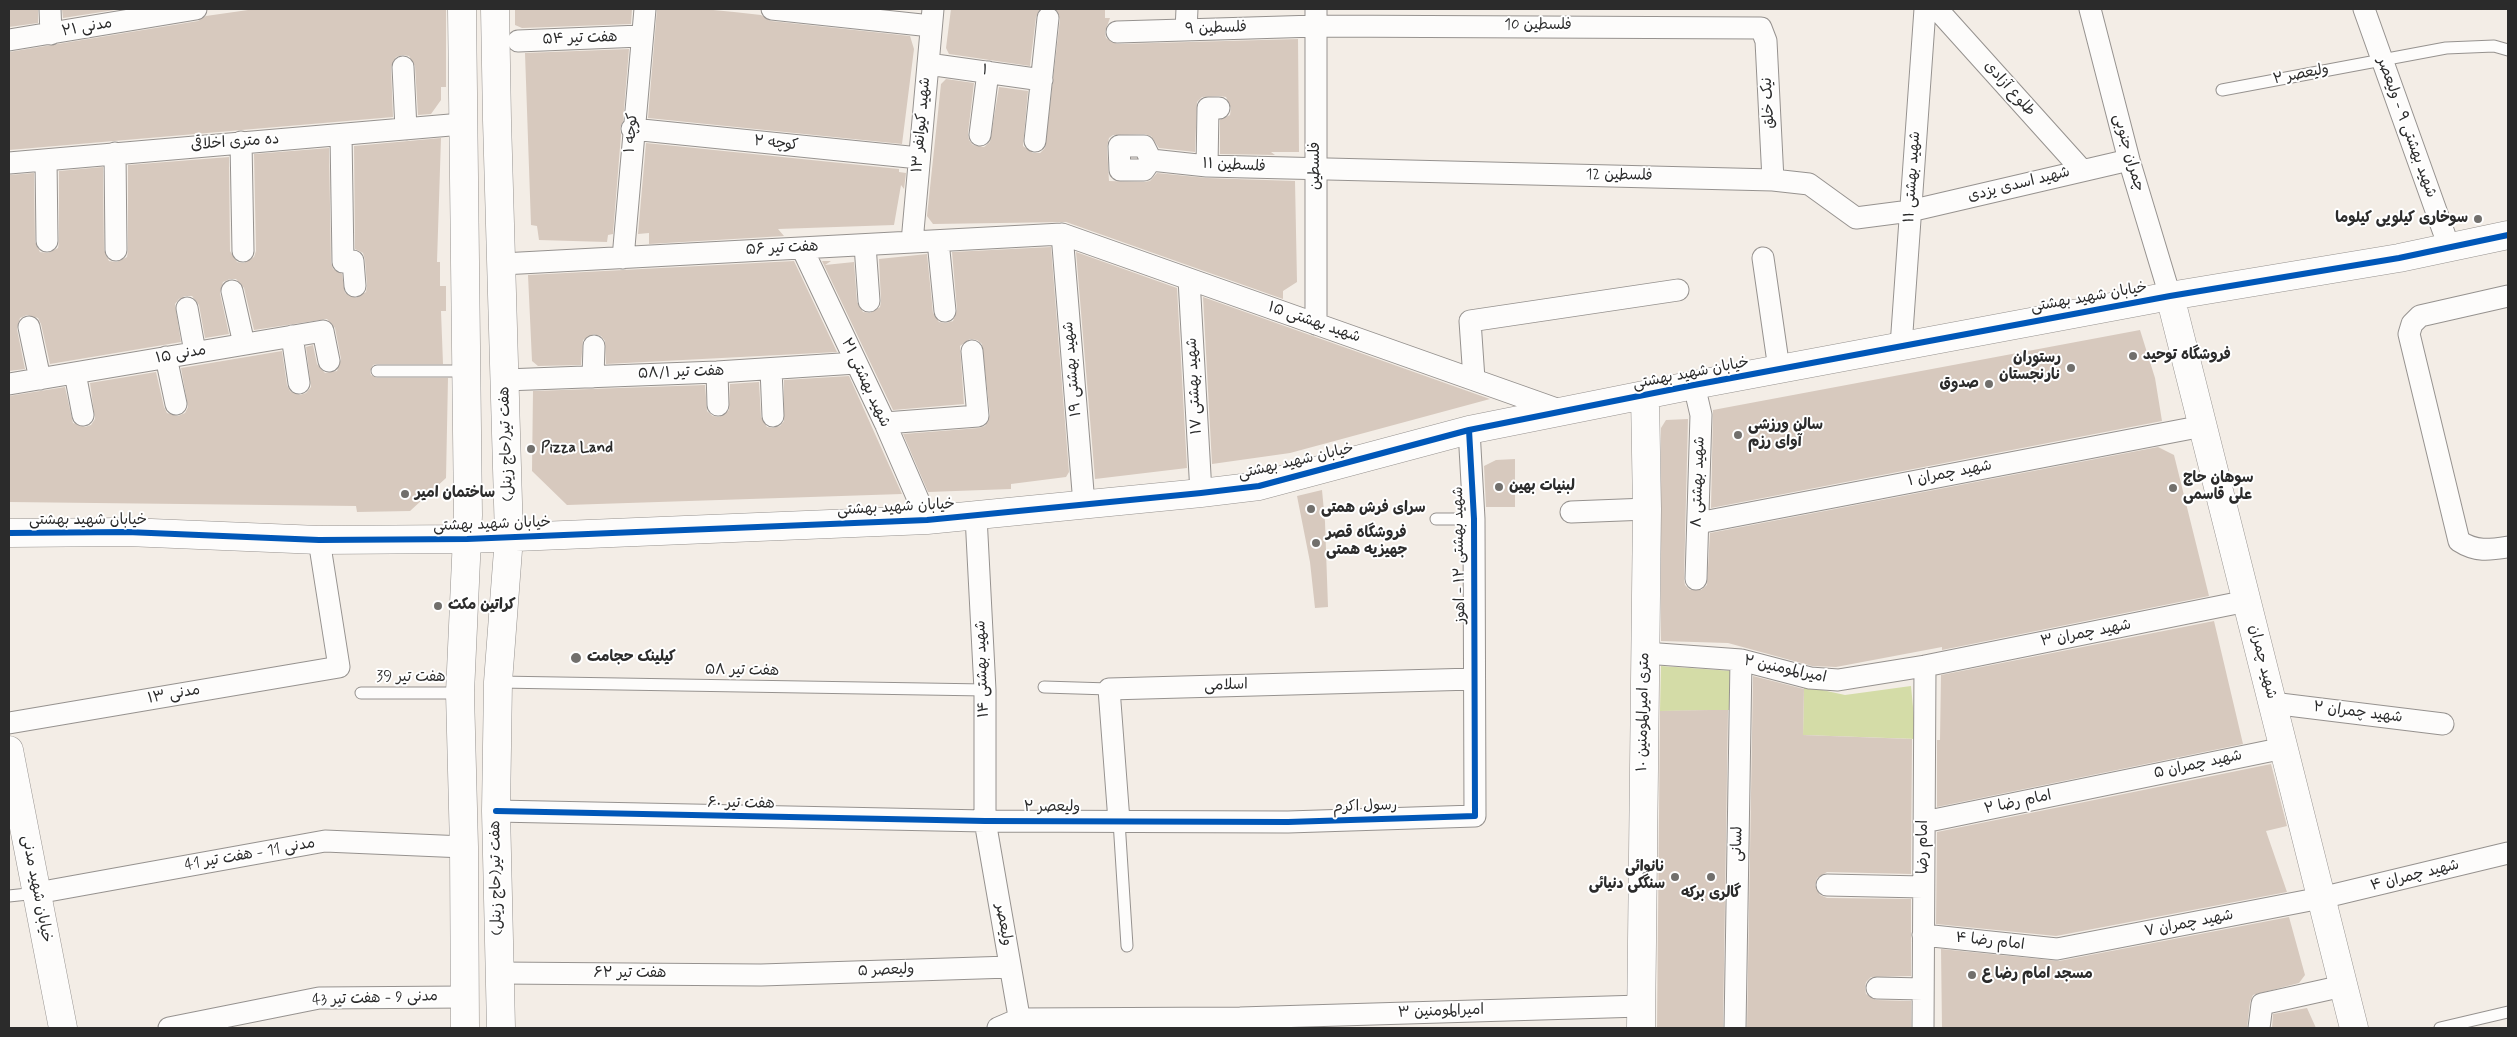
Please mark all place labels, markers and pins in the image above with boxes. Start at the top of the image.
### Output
place label: سوخاری کیلویی کیلوما [2335,210,2468,228]
marker: سوخاری کیلویی کیلوما [2472,213,2484,225]
place label: فروشگاه توحید [2143,347,2231,365]
place label: رستوران نارنجستان [1999,350,2061,385]
marker: فروشگاه توحید [2127,350,2139,362]
marker: رستوران نارنجستان [2065,362,2077,374]
place label: صدوق [1940,375,1979,393]
marker: صدوق [1983,378,1995,390]
place label: سالن ورزشی آوای رزم [1748,417,1823,452]
marker: سالن ورزشی آوای رزم [1732,429,1744,441]
place label: Pizza Land [541,440,613,458]
marker: Pizza Land [525,443,537,455]
place label: سوهان حاج علی قاسمی [2183,470,2253,505]
place label: لبنیات بهین [1509,478,1575,496]
marker: لبنیات بهین [1493,481,1505,493]
marker: سوهان حاج علی قاسمی [2167,482,2179,494]
place label: ساختمان امیر [415,485,495,503]
marker: ساختمان امیر [399,488,411,500]
place label: سرای فرش همتی [1321,500,1425,518]
marker: سرای فرش همتی [1305,503,1317,515]
place label: فروشگاه قصر جهیزیه همتی [1326,525,1407,560]
marker: فروشگاه قصر جهیزیه همتی [1310,537,1322,549]
place label: کراتین مکث [448,597,516,615]
marker: کراتین مکث [432,600,444,612]
place label: کیلینک حجامت [587,649,676,667]
marker: کیلینک حجامت [569,651,583,665]
place label: نانوائی سنگکی دنیائی [1589,859,1665,894]
marker: نانوائی سنگکی دنیائی [1669,871,1681,883]
marker: گالری برکه [1705,871,1717,883]
place label: گالری برکه [1681,885,1741,903]
place label: مسجد امام رضا ع [1982,966,2093,984]
marker: مسجد امام رضا ع [1966,969,1978,981]

